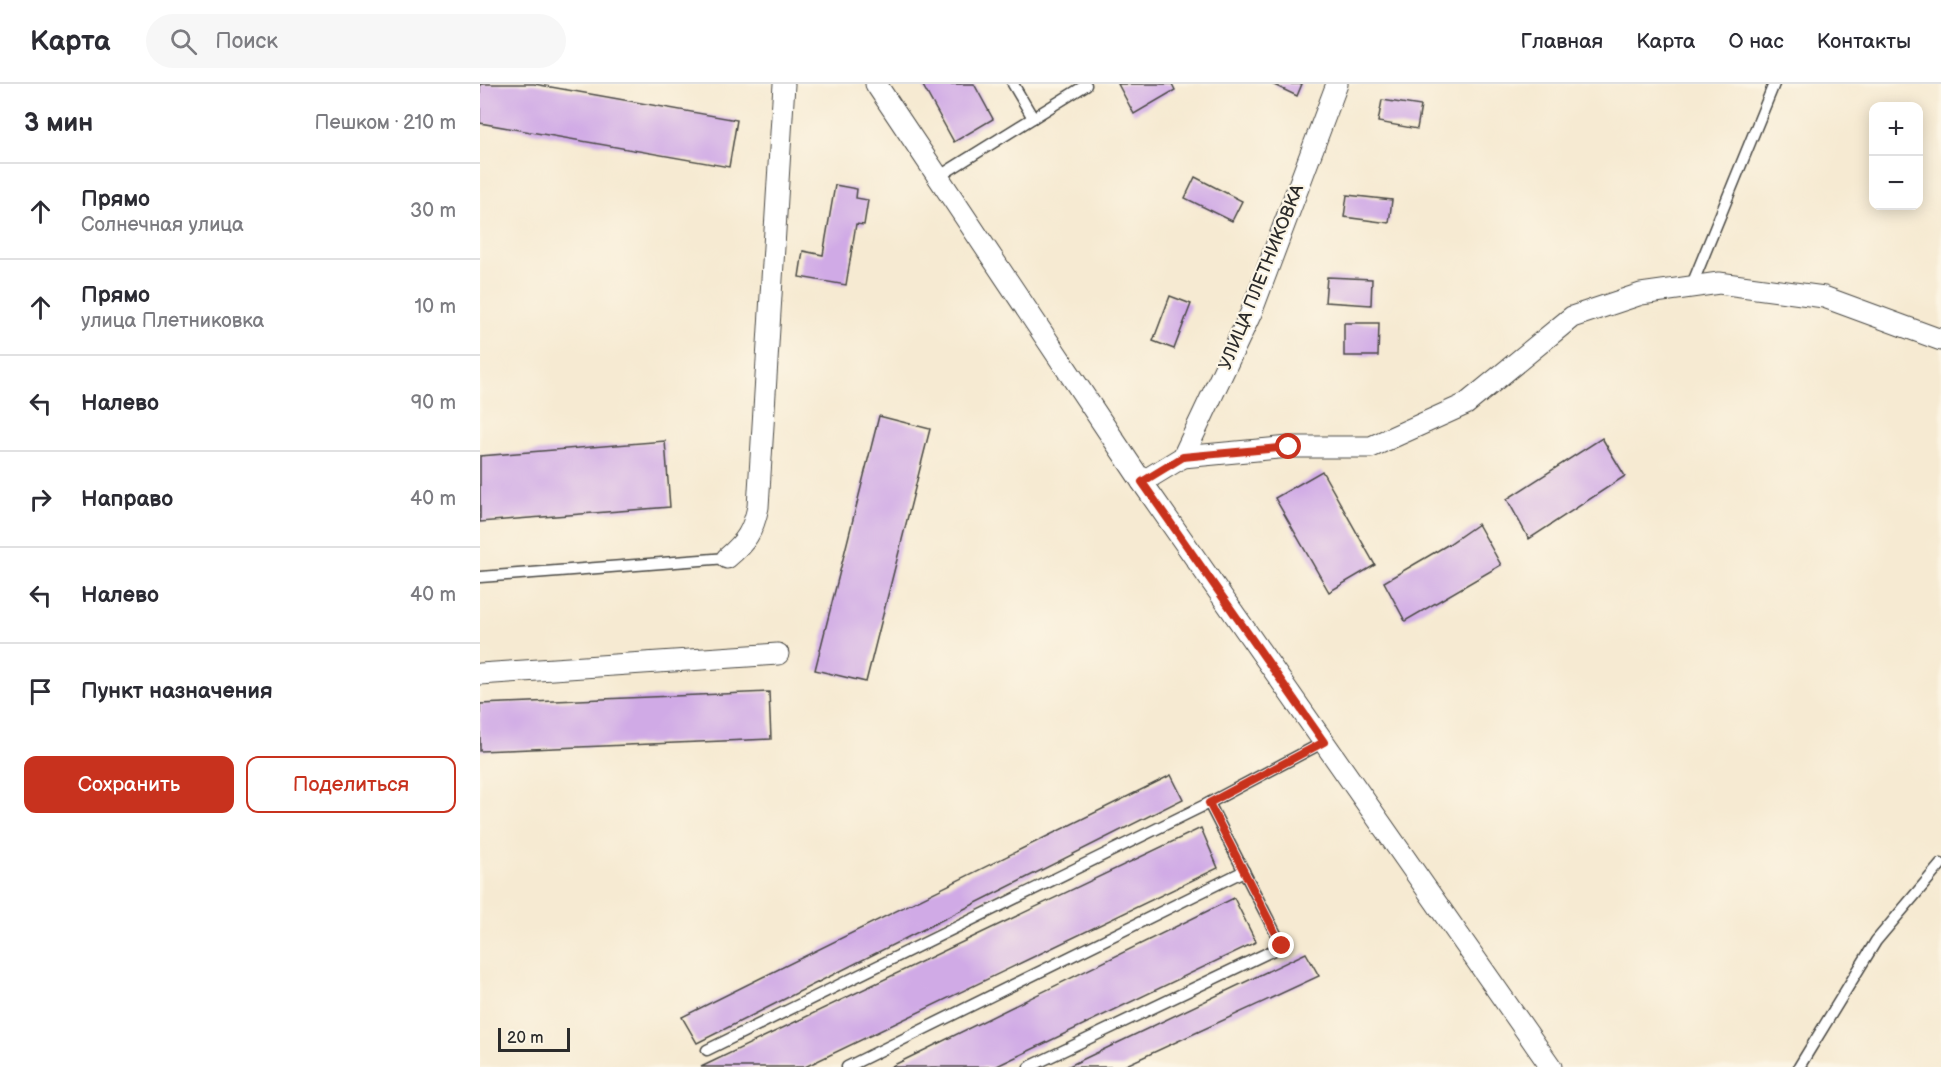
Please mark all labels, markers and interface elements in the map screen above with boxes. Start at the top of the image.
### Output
search box [146,14,566,68]
text: Карта [30,25,110,58]
icon: search [167,25,200,58]
text: Поиск [215,28,278,55]
text: Главная [1520,29,1603,54]
text: Карта [1636,29,1695,54]
text: О нас [1728,29,1784,54]
text: Контакты [1817,29,1911,54]
map controls [1869,102,1923,210]
button: + [1869,102,1923,156]
text: 3 мин [24,108,93,139]
text: Пешком · 210 m [315,111,456,135]
button: − [1869,156,1923,210]
street label: УЛИЦА ПЛЕТНИКОВКА [1215,181,1308,373]
text: Прямо [81,186,150,213]
icon: ahead [24,195,57,228]
text: 30 m [410,199,456,223]
text: Солнечная улица [81,213,244,237]
text: Прямо [81,282,150,309]
icon: ahead [24,291,57,324]
text: 10 m [415,295,456,319]
text: улица Плетниковка [81,309,264,333]
icon: left [24,387,57,420]
text: Налево [81,390,159,417]
text: 90 m [411,391,456,415]
route start [1275,433,1301,459]
icon: right [24,483,57,516]
text: Направо [81,486,173,513]
text: 40 m [410,487,456,511]
icon: left [24,579,57,612]
text: Налево [81,582,159,609]
text: 40 m [410,583,456,607]
icon: arrive [24,675,57,708]
text: Пункт назначения [81,678,273,705]
button: Сохранить [24,756,234,813]
button: Поделиться [246,756,456,813]
route end [1268,932,1294,958]
scale bar [498,1025,570,1052]
text: 20 m [507,1029,543,1048]

